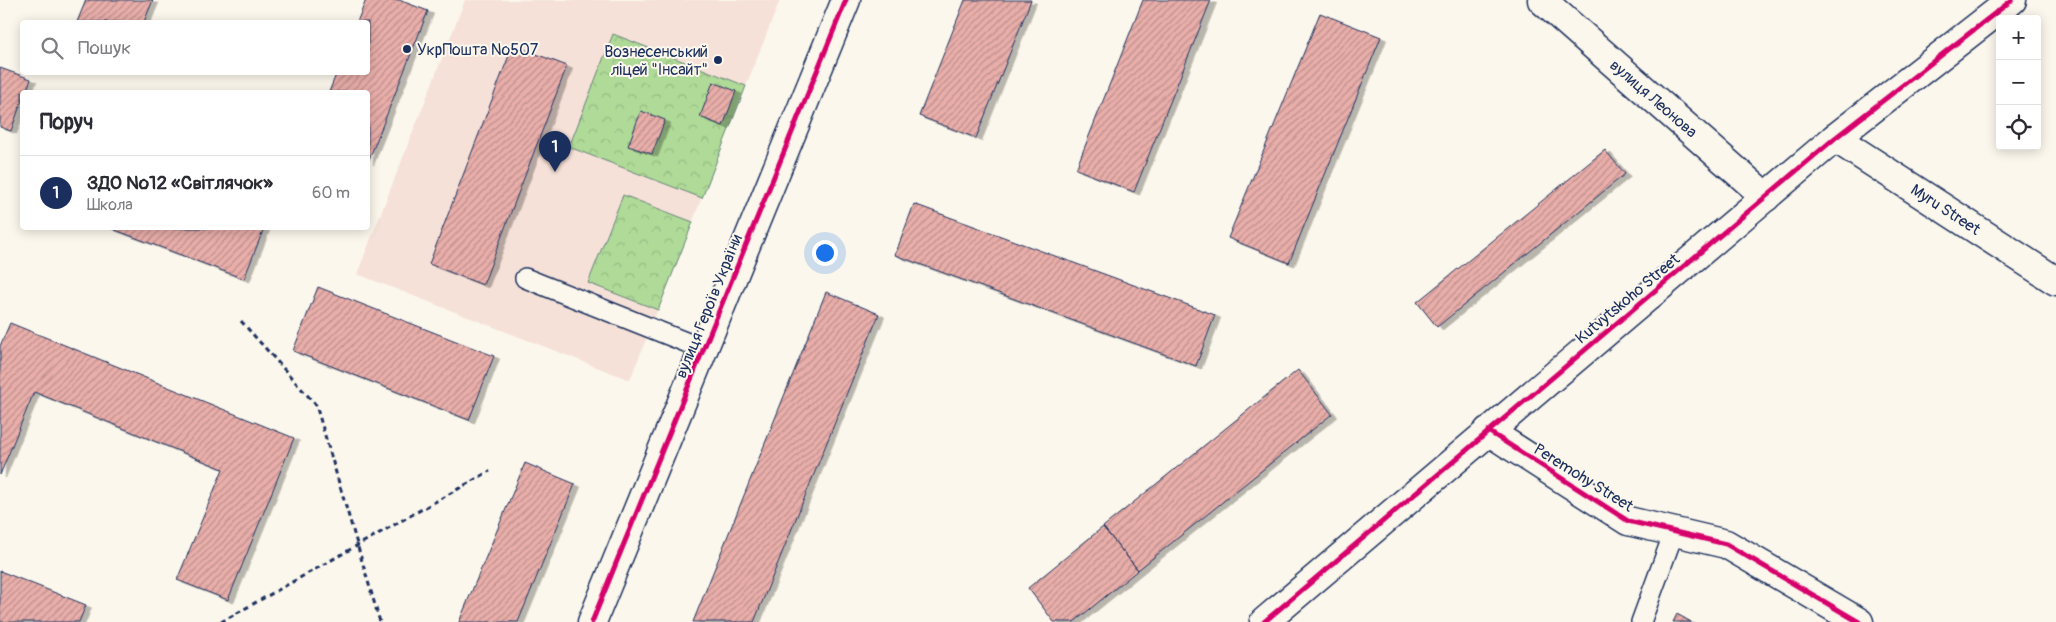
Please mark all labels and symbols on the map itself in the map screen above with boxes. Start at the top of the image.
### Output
place label: УкрПошта №507 [417,40,539,60]
place label: Вознесенський ліцей "Інсайт" [604,42,708,80]
marker: УкрПошта №507 [401,43,413,55]
marker: Вознесенський ліцей "Інсайт" [712,54,724,66]
street label: вулиця Леонова [1606,55,1701,142]
pin: 1 [539,131,571,172]
street label: Myru Street [1907,180,1984,240]
street label: вулиця Героїв України [671,232,747,381]
your location [812,240,838,266]
street label: Kutvytskoho Street [1571,249,1684,348]
street label: Peremohy Street [1530,439,1638,517]

